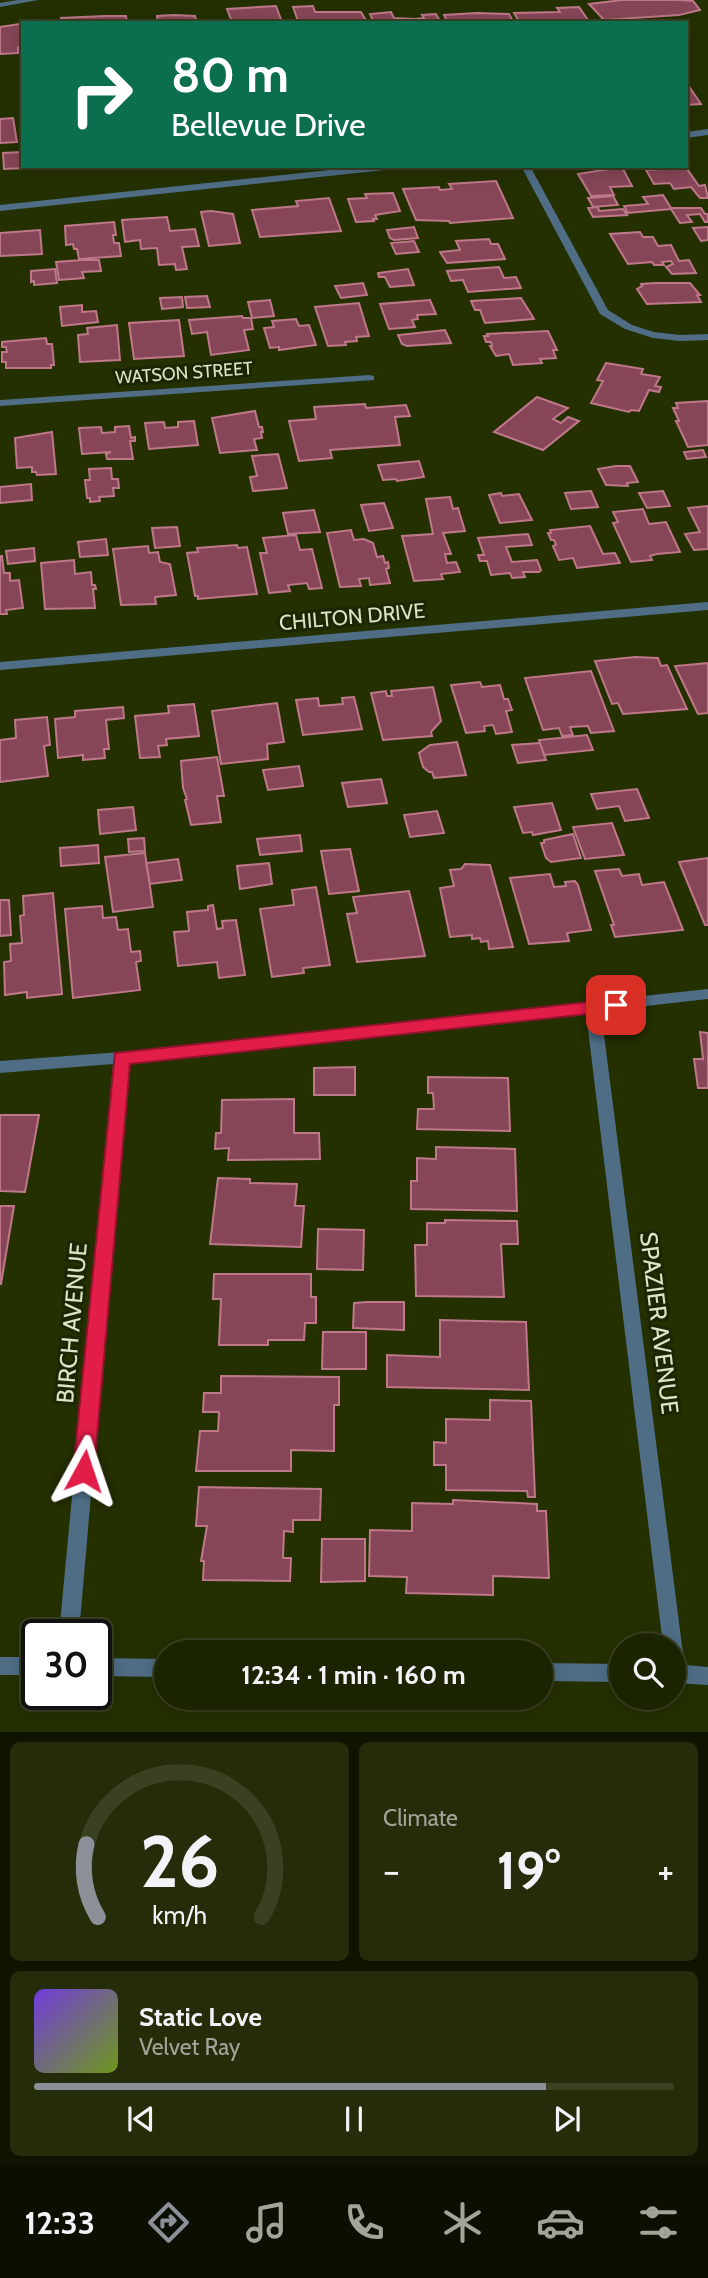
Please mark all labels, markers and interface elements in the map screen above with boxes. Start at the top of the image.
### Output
text: 80 m [171,45,289,104]
icon: right [56,49,147,140]
text: Bellevue Drive [171,105,366,144]
street label: WATSON STREET [115,357,254,389]
street label: CHILTON DRIVE [278,598,426,635]
pin [586,975,646,1035]
icon: arrive [597,986,635,1024]
street label: SPAZIER AVENUE [634,1230,685,1416]
street label: BIRCH AVENUE [50,1241,93,1404]
position arrow [47,1434,121,1508]
speed limit sign: 30 [21,1619,112,1710]
map controls [609,1633,686,1710]
button: search [609,1633,686,1710]
text: 12:34 · 1 min · 160 m [241,1659,466,1691]
text: Climate [383,1804,458,1832]
text: 26 [140,1818,219,1906]
text: 19° [497,1839,560,1902]
text: − [383,1847,400,1894]
text: + [657,1847,674,1894]
text: km/h [152,1900,207,1930]
text: Static Love [139,2001,262,2033]
text: Velvet Ray [139,2033,240,2061]
icon: previous [122,2100,160,2138]
icon: pause [335,2100,373,2138]
icon: next [548,2100,586,2138]
icon: directions [144,2198,193,2247]
icon: music [242,2198,291,2247]
icon: phone [340,2198,389,2247]
icon: climate [438,2198,487,2247]
icon: car [536,2198,585,2247]
icon: filters [634,2198,683,2247]
text: 12:33 [25,2203,95,2242]

